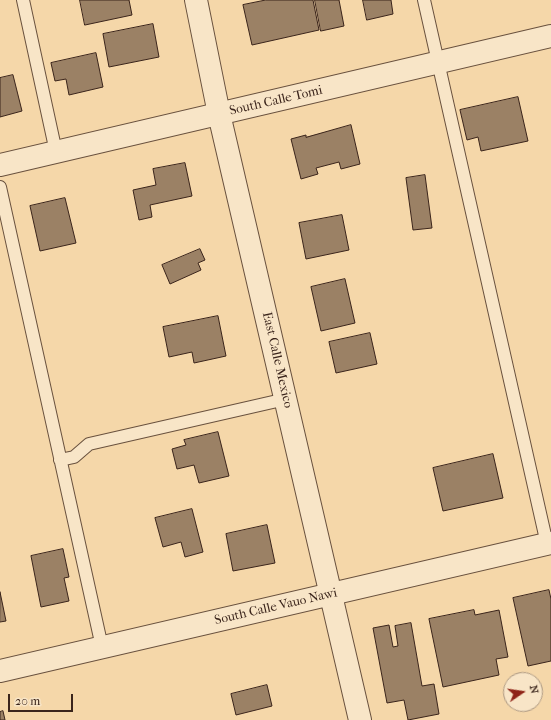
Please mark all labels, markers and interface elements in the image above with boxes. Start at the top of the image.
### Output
street label: South Calle Tomi [228,83,324,119]
street label: East Calle Mexico [258,310,296,410]
street label: South Calle Vauo Nawi [213,585,339,629]
north arrow [503,672,543,712]
text: N [527,684,541,695]
scale bar [10,686,75,712]
text: 20 m [15,694,40,708]

